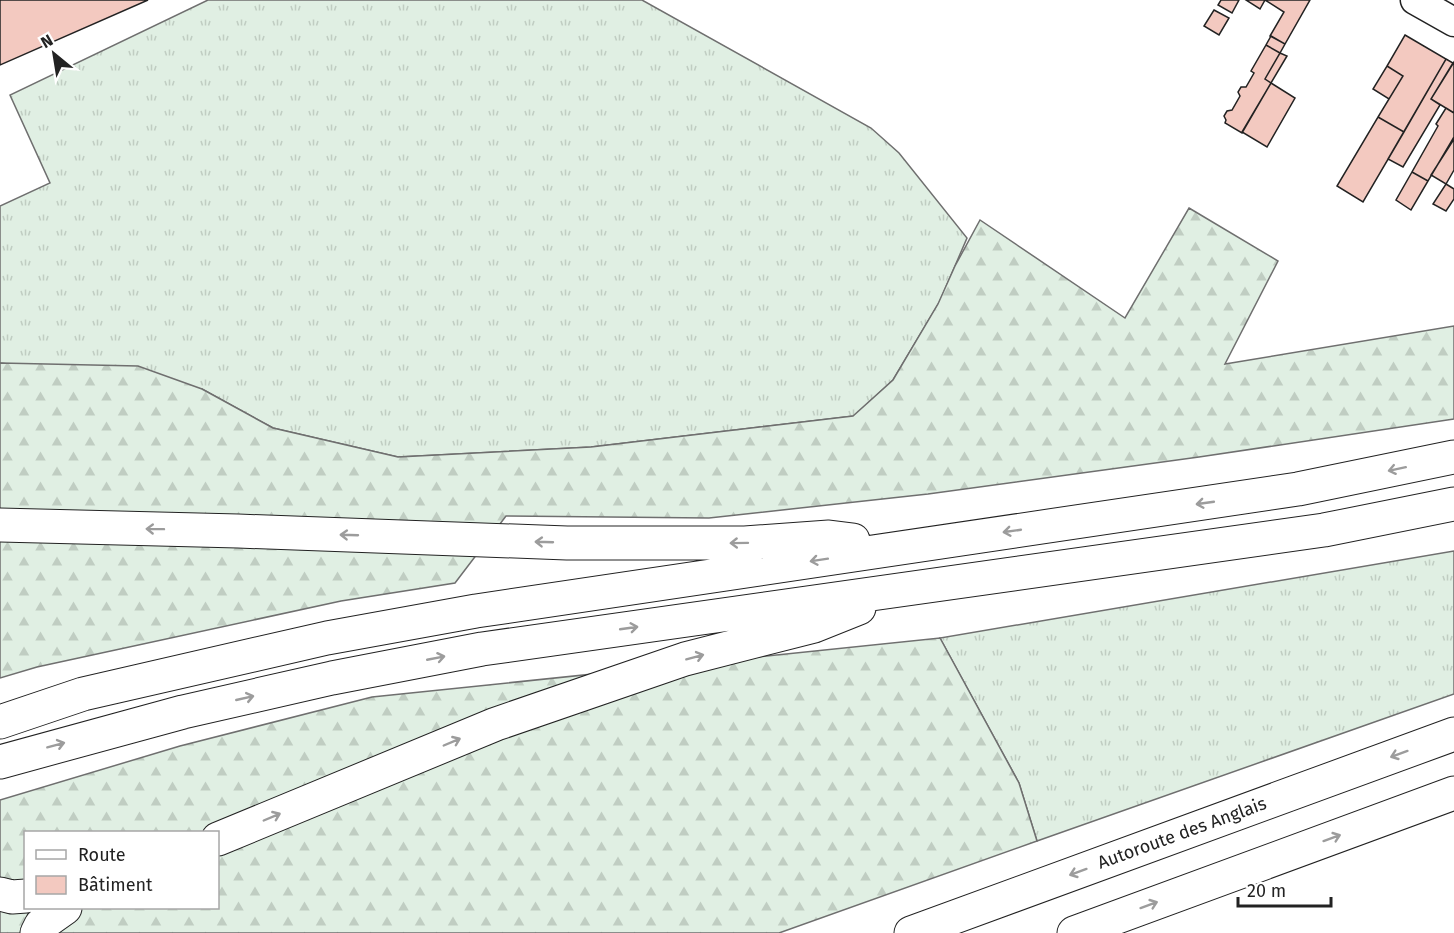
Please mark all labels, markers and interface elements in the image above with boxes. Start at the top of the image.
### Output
north arrow [24,24,84,84]
text: N [37,31,56,52]
one-way arrow [1387,464,1407,475]
one-way arrow [1195,497,1215,508]
one-way arrow [145,523,165,534]
one-way arrow [1002,526,1022,537]
one-way arrow [340,529,360,540]
one-way arrow [535,536,555,548]
one-way arrow [730,537,750,548]
one-way arrow [810,555,829,566]
one-way arrow [618,623,638,634]
one-way arrow [685,650,704,662]
one-way arrow [426,652,445,663]
one-way arrow [235,691,254,703]
one-way arrow [442,736,460,747]
one-way arrow [46,739,65,751]
one-way arrow [1390,749,1409,760]
street label: Autoroute des Anglais [1095,792,1269,874]
one-way arrow [262,811,280,822]
legend [24,831,219,909]
one-way arrow [1322,832,1341,843]
text: Route [78,844,126,866]
one-way arrow [1069,867,1088,878]
scale bar [1238,870,1331,908]
text: Bâtiment [78,874,153,896]
text: 20 m [1247,880,1286,902]
one-way arrow [1139,899,1158,910]

